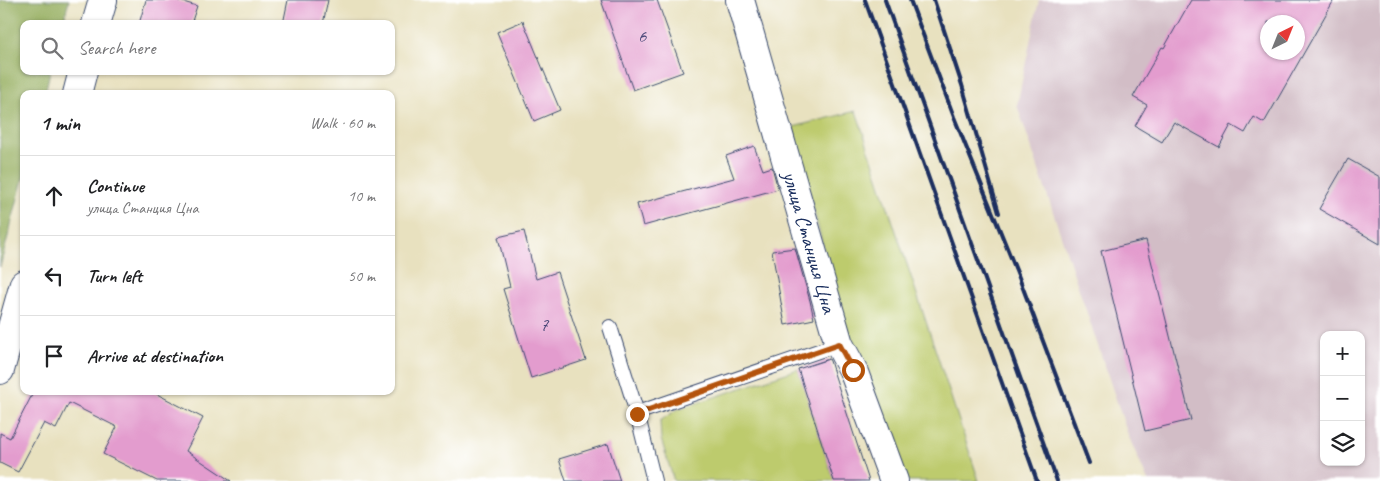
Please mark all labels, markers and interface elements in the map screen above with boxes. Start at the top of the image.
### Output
north arrow [1260,15,1305,60]
search box [20,20,395,75]
house number: 6 [638,24,648,48]
icon: search [38,34,66,62]
text: Search here [78,36,155,60]
text: 1 min [40,110,80,136]
text: Walk · 60 m [310,113,375,133]
street label: улица Станция Цна [776,166,843,318]
text: Continue [87,174,144,198]
icon: ahead [40,182,68,210]
text: 10 m [348,186,375,206]
text: улица Станция Цна [87,198,198,218]
icon: left [40,262,68,290]
text: Turn left [87,264,142,288]
text: 50 m [348,266,375,286]
house number: 7 [540,313,550,337]
map controls [1320,331,1365,466]
button: + [1320,331,1365,376]
icon: arrive [40,342,68,370]
text: Arrive at destination [87,344,223,368]
route start [842,359,865,382]
button: − [1320,376,1365,421]
route end [626,403,649,426]
button: layers [1320,421,1365,466]

